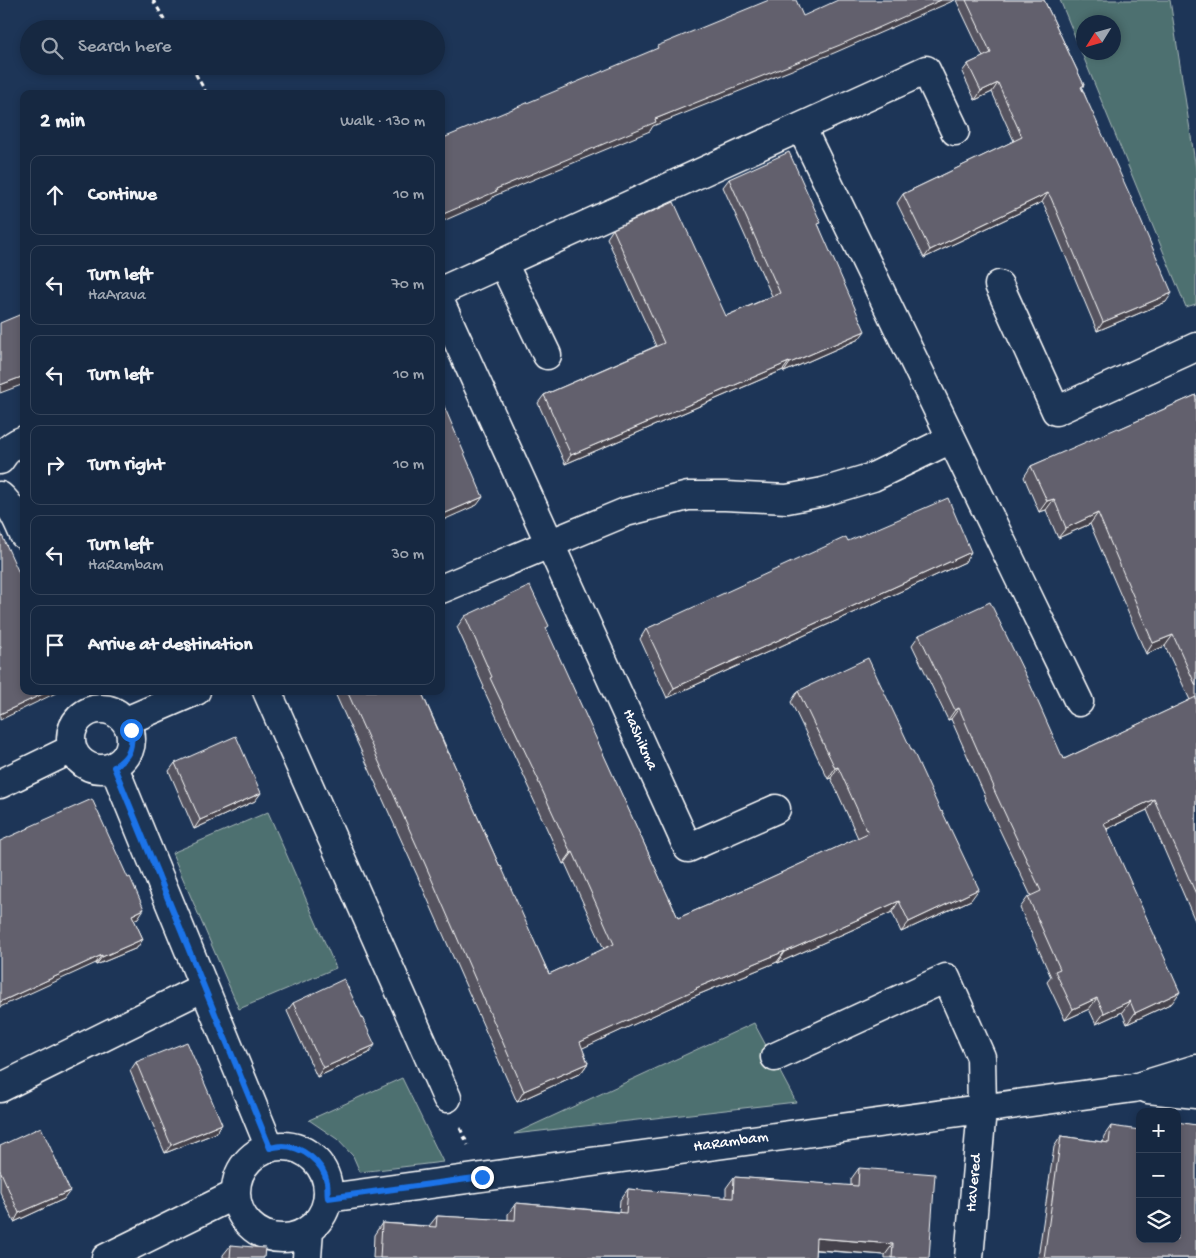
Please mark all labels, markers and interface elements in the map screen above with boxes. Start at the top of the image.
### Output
north arrow [1076,15,1121,60]
search box [20,20,445,75]
icon: search [38,34,66,62]
text: Search here [78,36,172,59]
text: 2 min [40,110,85,135]
text: Walk · 130 m [340,113,425,132]
icon: ahead [41,181,69,209]
text: Continue [88,184,157,207]
text: 10 m [393,186,424,205]
text: Turn left [88,264,152,287]
icon: left [41,271,69,299]
text: 70 m [391,276,424,295]
text: HaArava [88,287,146,306]
icon: left [41,361,69,389]
text: Turn left [88,364,152,387]
text: 10 m [393,366,424,385]
icon: right [41,451,69,479]
text: Turn right [88,454,164,477]
text: 10 m [393,456,424,475]
text: Turn left [88,534,152,557]
icon: left [41,541,69,569]
text: 30 m [391,546,424,565]
text: HaRambam [88,557,163,576]
icon: arrive [41,631,69,659]
text: Arrive at destination [88,634,252,657]
street label: HaShikma [617,707,661,775]
route start [120,719,143,742]
map controls [1136,1108,1181,1243]
button: + [1136,1108,1181,1153]
street label: HaRambam [692,1128,770,1158]
street label: HaVered [963,1151,987,1213]
button: − [1136,1153,1181,1198]
route end [471,1166,494,1189]
button: layers [1136,1198,1181,1243]

